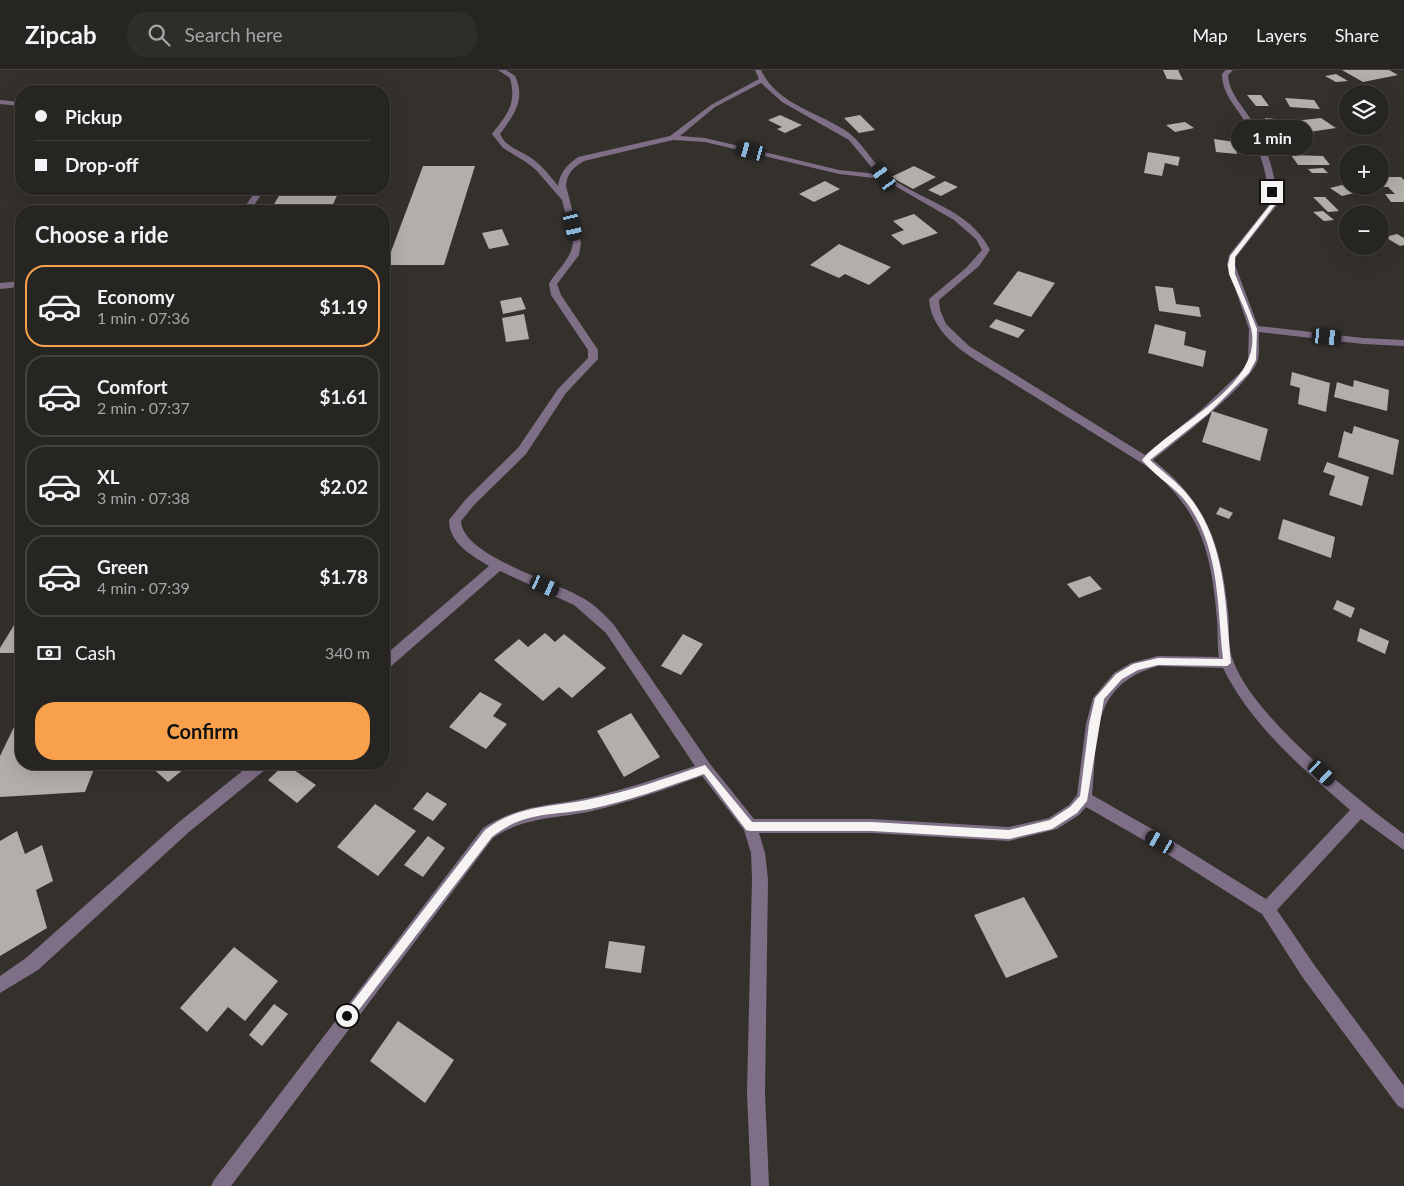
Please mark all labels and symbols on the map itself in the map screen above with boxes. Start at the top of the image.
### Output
callout: 1 min [1231,119,1313,154]
car [734,140,767,162]
car [869,160,898,194]
route end [1261,181,1283,203]
car [562,210,583,242]
car [1311,328,1342,346]
car [528,573,561,599]
car [1305,757,1338,789]
car [1143,828,1176,856]
route start [336,1005,358,1027]

